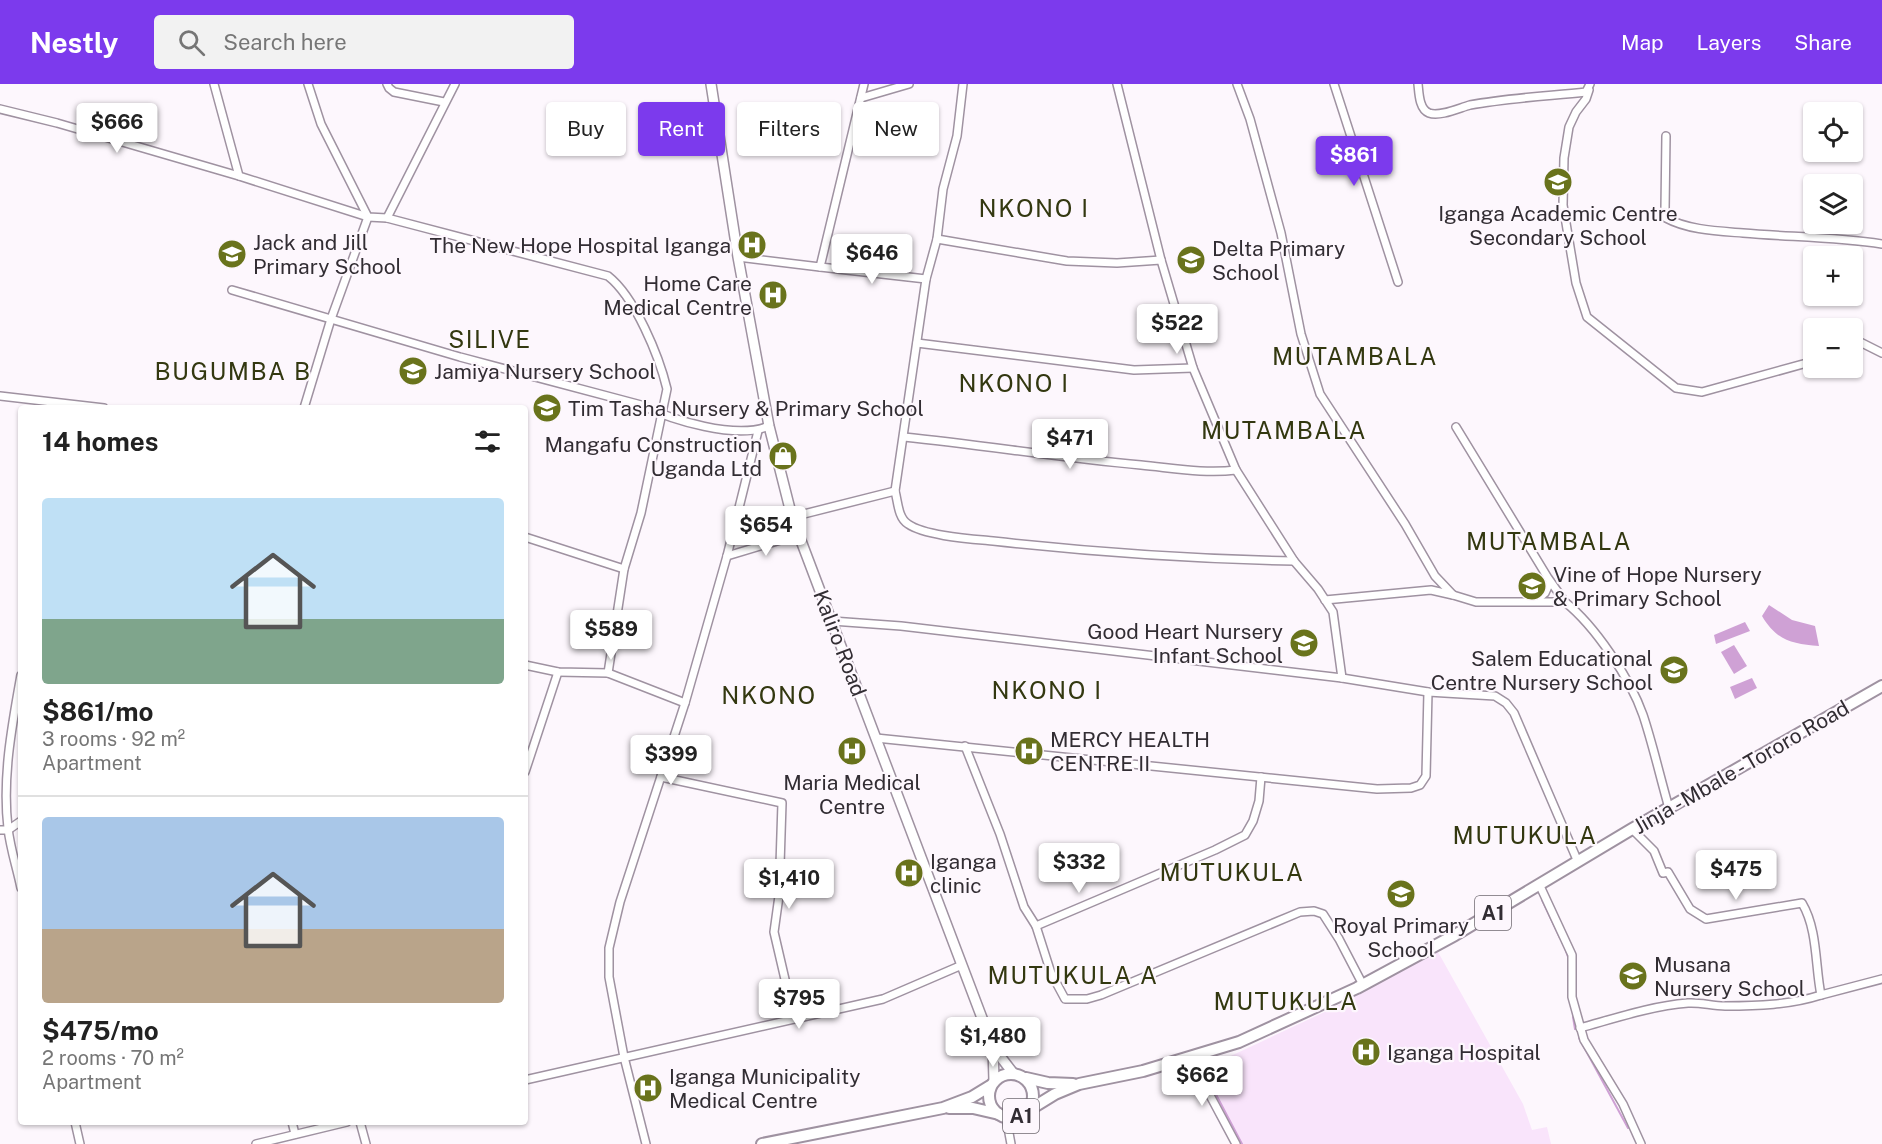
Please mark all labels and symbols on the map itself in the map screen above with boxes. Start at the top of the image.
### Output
pin: $666 [81,103,153,154]
pin: $861 [1318,136,1390,187]
school or university icon: Iganga Academic Centre Secondary School [1542,166,1574,198]
district label: NKONO I [979,194,1089,222]
place label: Iganga Academic Centre Secondary School [1438,201,1678,250]
hospital icon: The New Hope Hospital Iganga [736,229,768,261]
place label: Jack and Jill Primary School [253,230,402,279]
place label: The New Hope Hospital Iganga [430,233,731,258]
pin: $646 [836,234,908,285]
place label: Delta Primary School [1212,236,1345,285]
school or university icon: Jack and Jill Primary School [216,238,248,270]
school or university icon: Delta Primary School [1175,244,1207,276]
place label: Home Care Medical Centre [603,271,752,320]
hospital icon: Home Care Medical Centre [757,279,789,311]
pin: $522 [1141,304,1213,355]
district label: SILIVE [448,325,532,353]
district label: MUTAMBALA [1272,342,1438,370]
school or university icon: Jamiya Nursery School [397,355,429,387]
district label: BUGUMBA B [155,357,312,385]
place label: Jamiya Nursery School [434,359,656,384]
district label: NKONO I [959,369,1069,397]
school or university icon: Tim Tasha Nursery & Primary School [531,392,563,424]
place label: Tim Tasha Nursery & Primary School [568,396,924,421]
district label: MUTAMBALA [1201,416,1367,444]
pin: $471 [1034,419,1106,470]
place label: Mangafu Construction Uganda Ltd [545,432,762,481]
shop icon: Mangafu Construction Uganda Ltd [767,440,799,472]
pin: $654 [730,506,802,557]
district label: MUTAMBALA [1466,527,1632,555]
place label: Vine of Hope Nursery & Primary School [1553,562,1762,611]
school or university icon: Vine of Hope Nursery & Primary School [1516,570,1548,602]
street label: Kaliro Road [808,586,872,700]
pin: $589 [575,610,647,661]
place label: Good Heart Nursery Infant School [1087,619,1283,668]
school or university icon: Good Heart Nursery Infant School [1288,627,1320,659]
place label: Salem Educational Centre Nursery School [1431,646,1653,695]
school or university icon: Salem Educational Centre Nursery School [1658,654,1690,686]
district label: NKONO I [992,676,1102,704]
district label: NKONO [721,681,817,709]
street label: Jinja - Mbale - Tororo Road [1629,695,1853,839]
place label: MERCY HEALTH CENTRE II [1050,727,1210,776]
pin: $399 [635,735,707,786]
hospital icon: Maria Medical Centre [836,735,868,767]
hospital icon: MERCY HEALTH CENTRE II [1013,735,1045,767]
place label: Maria Medical Centre [783,770,921,819]
district label: MUTUKULA [1453,821,1598,849]
pin: $332 [1043,843,1115,894]
place label: Iganga clinic [930,849,997,898]
pin: $475 [1700,850,1772,901]
hospital icon: Iganga clinic [893,857,925,889]
district label: MUTUKULA [1160,858,1305,886]
pin: $1,410 [740,859,838,910]
school or university icon: Royal Primary School [1385,878,1417,910]
road number: A1 [1475,896,1511,930]
place label: Royal Primary School [1333,913,1469,962]
place label: Musana Nursery School [1654,952,1805,1001]
school or university icon: Musana Nursery School [1617,960,1649,992]
district label: MUTUKULA A [988,961,1158,989]
pin: $795 [763,979,835,1030]
district label: MUTUKULA [1214,987,1359,1015]
pin: $1,480 [944,1017,1042,1068]
hospital icon: Iganga Hospital [1350,1036,1382,1068]
place label: Iganga Hospital [1387,1040,1541,1065]
pin: $662 [1166,1056,1238,1107]
place label: Iganga Municipality Medical Centre [669,1064,860,1113]
hospital icon: Iganga Municipality Medical Centre [632,1072,664,1104]
road number: A1 [1003,1099,1039,1133]

